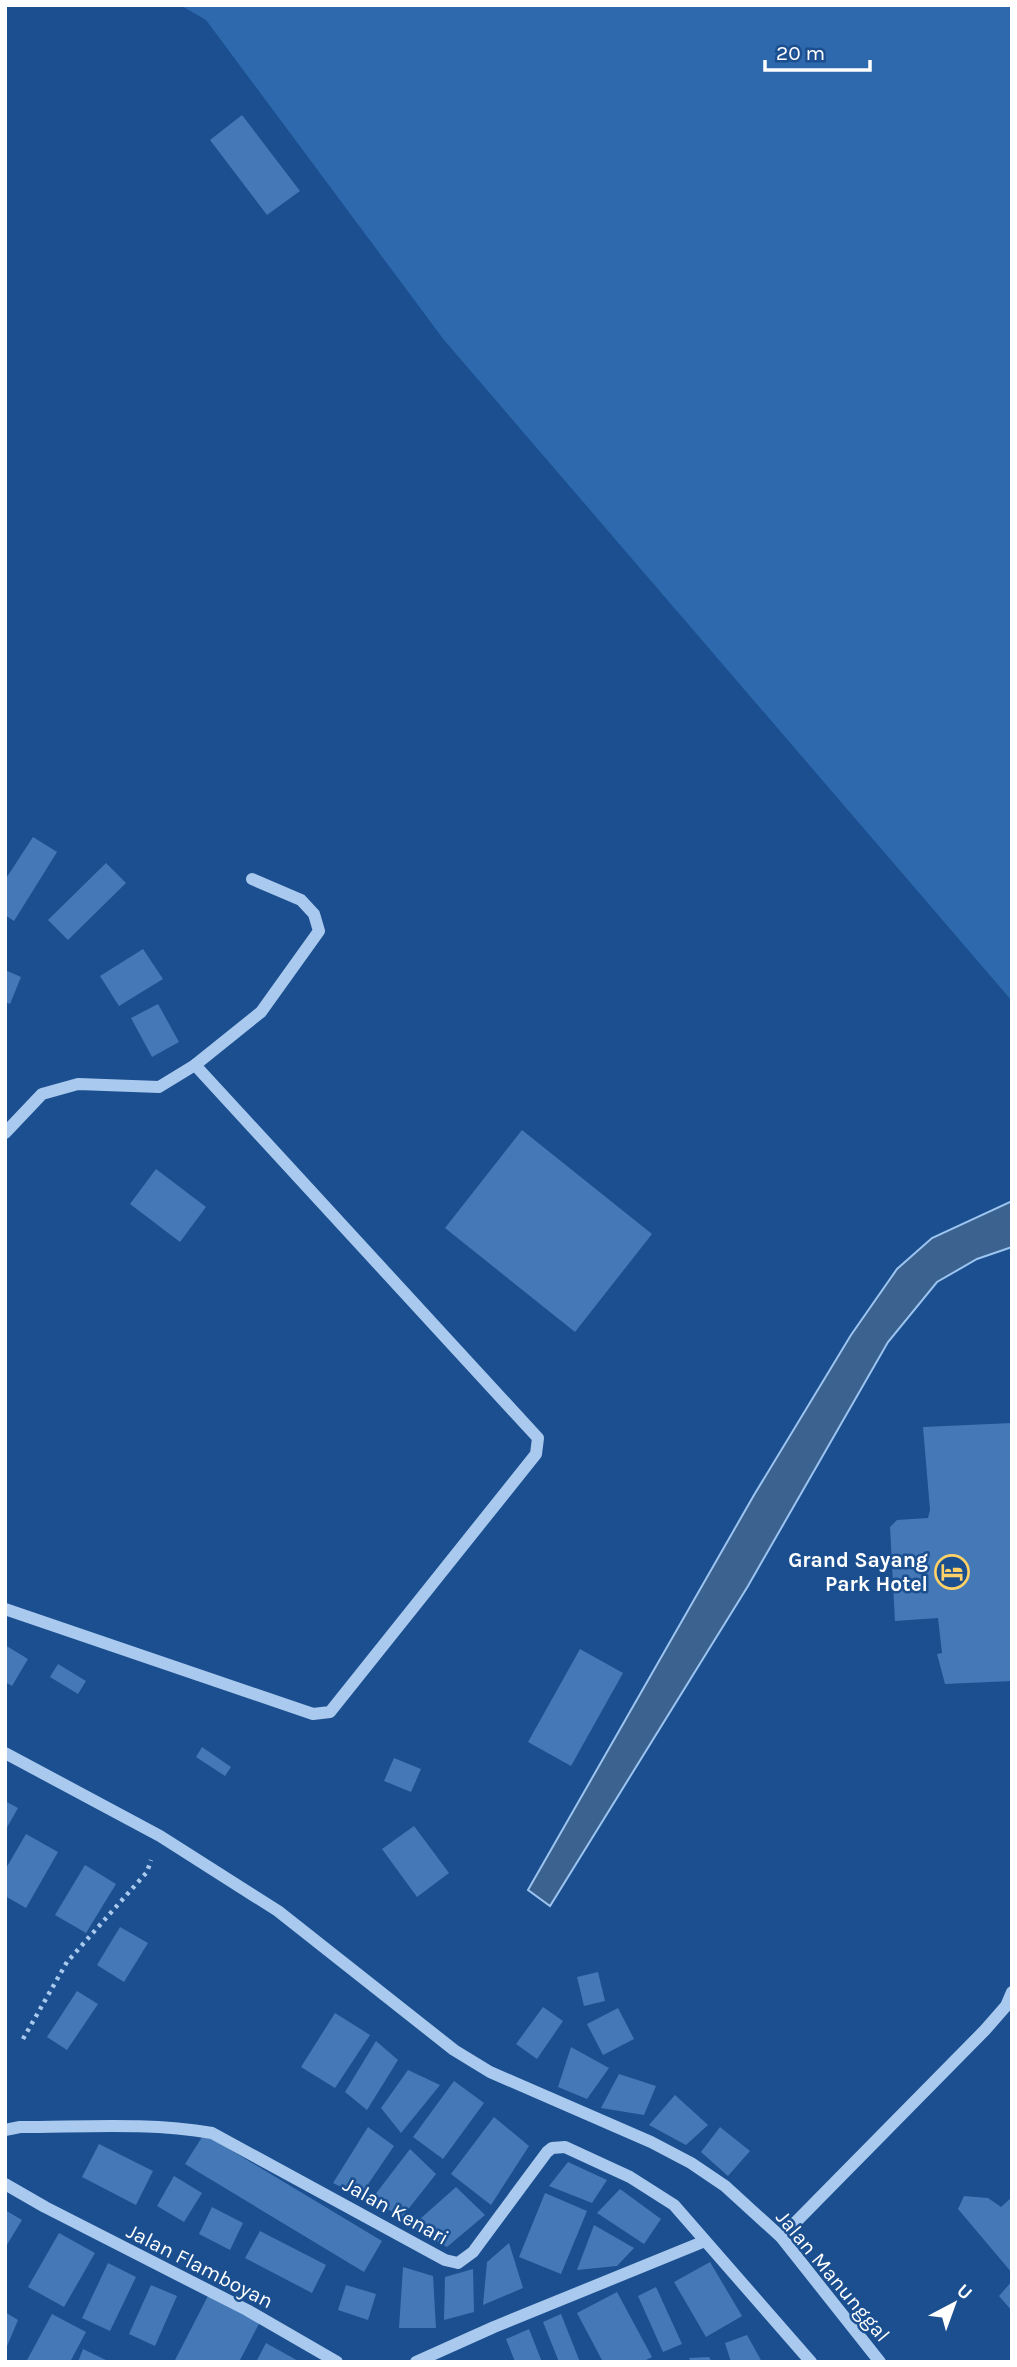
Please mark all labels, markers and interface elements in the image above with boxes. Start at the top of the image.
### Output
scale bar [765,28,870,72]
text: 20 m [776,41,825,65]
place label: Grand Sayang Park Hotel [788,1548,928,1596]
hotel icon: Grand Sayang Park Hotel [933,1553,971,1591]
street label: Jalan Kenari [339,2172,453,2250]
street label: Jalan Manunggal [771,2206,895,2346]
street label: Jalan Flamboyan [123,2219,277,2313]
north arrow [919,2269,989,2339]
text: U [952,2279,977,2305]

